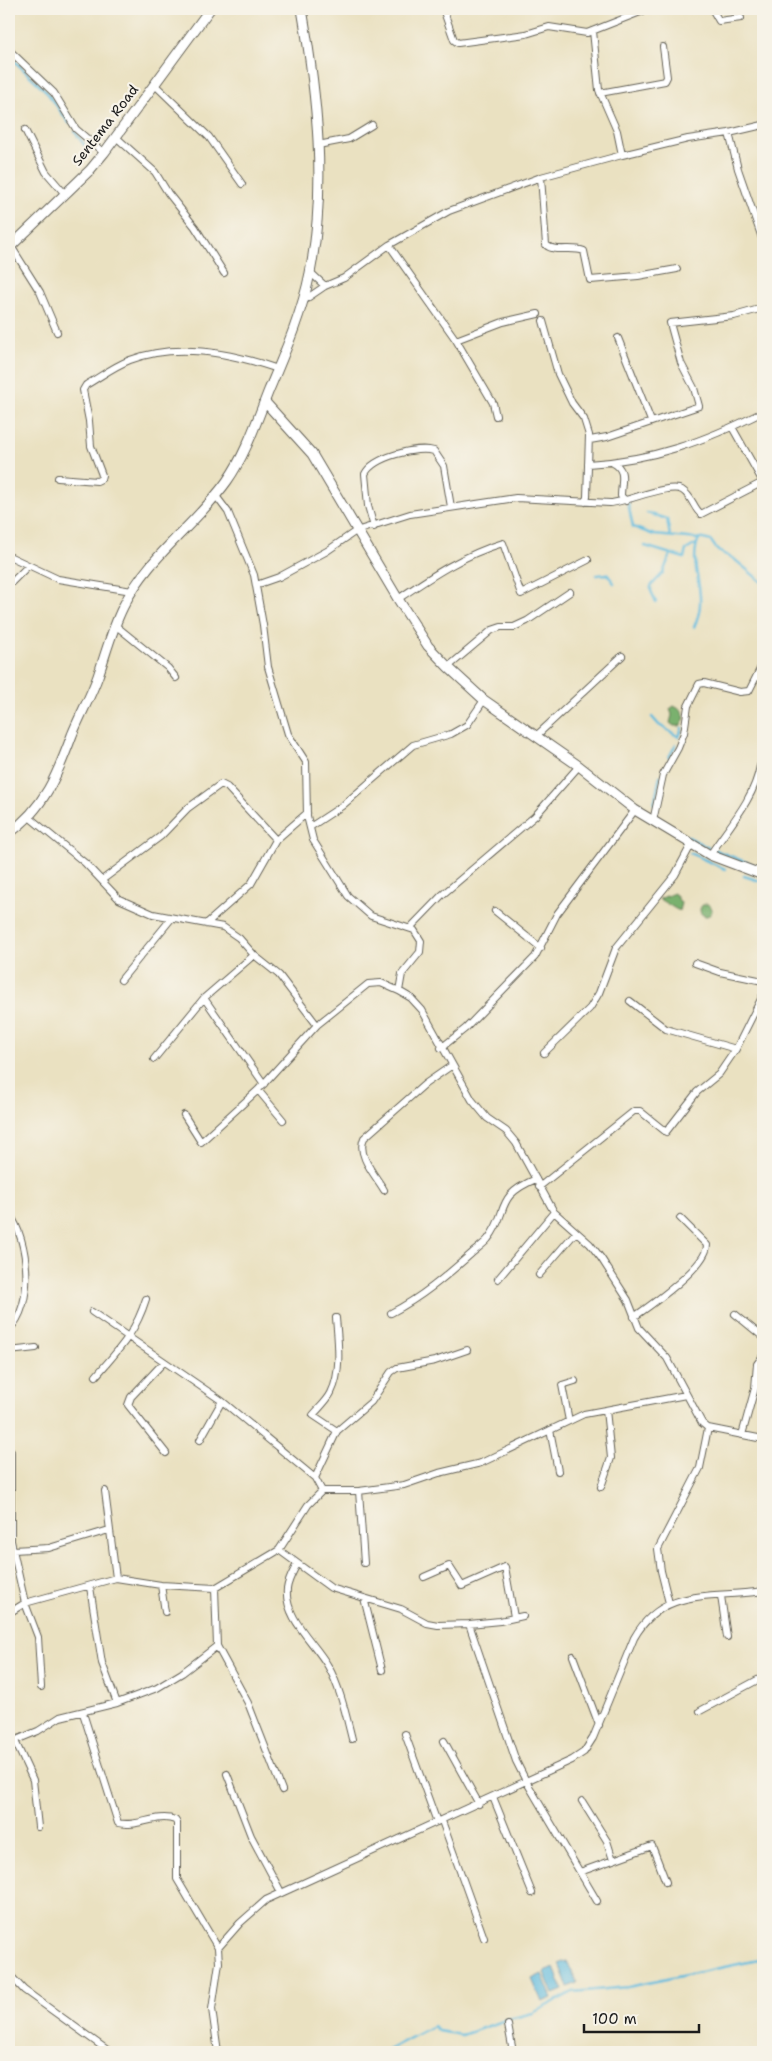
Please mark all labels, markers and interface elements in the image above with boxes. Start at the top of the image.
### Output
street label: Sentema Road [68,81,142,169]
scale bar [584,2001,700,2033]
text: 100 m [592,2009,637,2029]

